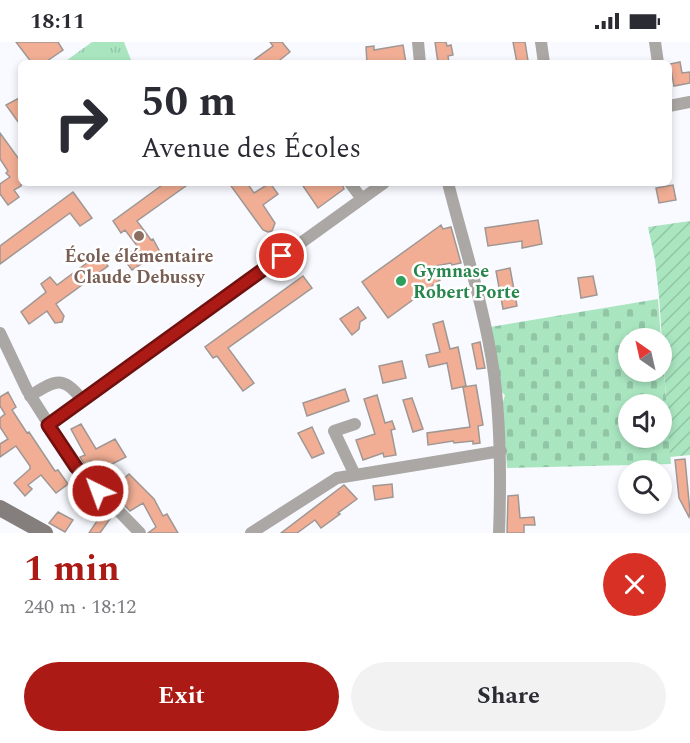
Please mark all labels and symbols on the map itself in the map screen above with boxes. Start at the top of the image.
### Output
marker: École élémentaire Claude Debussy [132,229,146,243]
pin [256,230,307,281]
place label: École élémentaire Claude Debussy [65,243,213,291]
place label: Gymnase Robert Porte [413,258,520,306]
marker: Gymnase Robert Porte [394,274,408,288]
north arrow [618,328,672,382]
position arrow [66,459,130,523]

